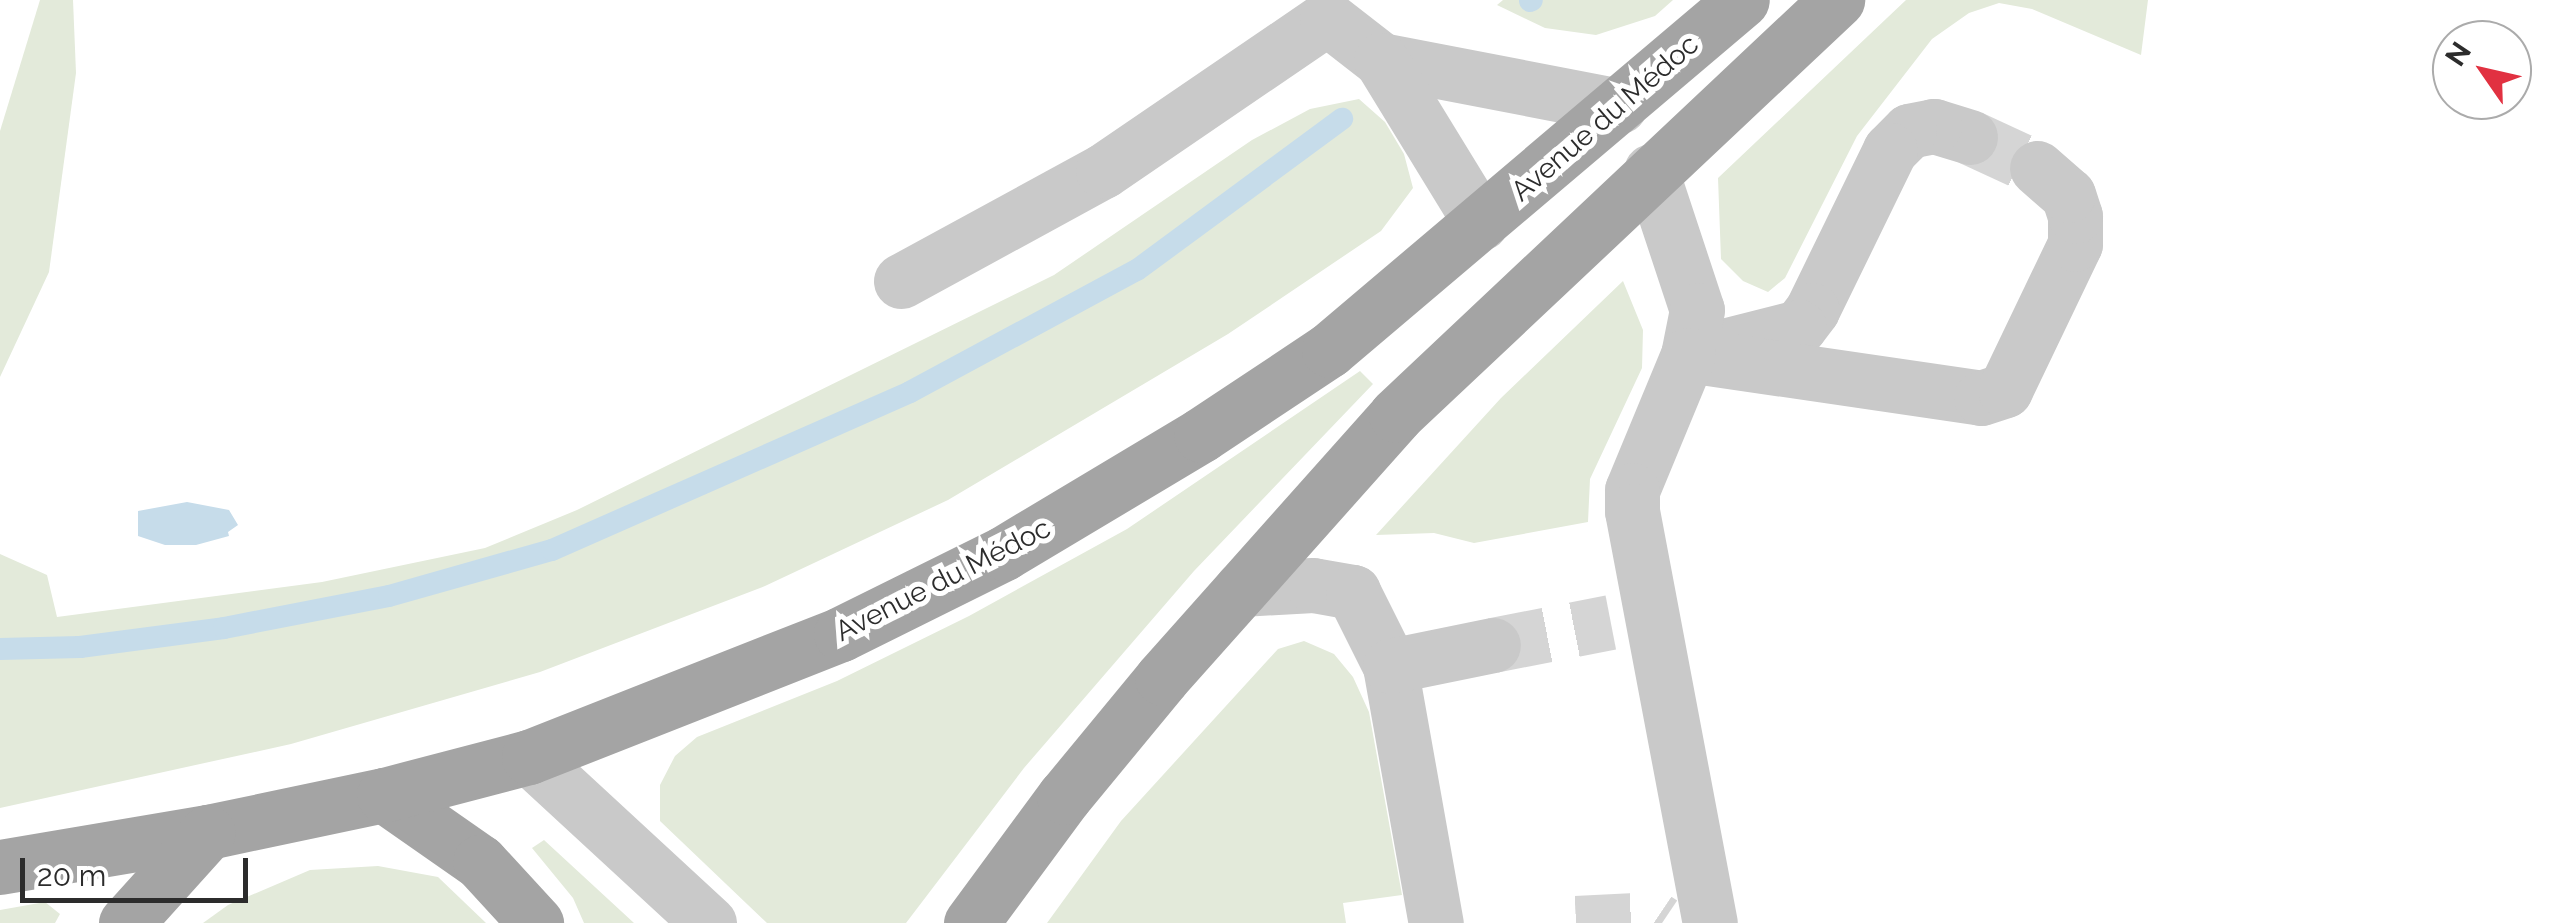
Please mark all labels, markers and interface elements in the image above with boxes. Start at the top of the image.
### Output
north arrow [2432,20,2532,120]
street label: Avenue du Médoc [1505,28,1705,208]
text: N [2439,36,2478,72]
street label: Avenue du Médoc [830,511,1056,649]
scale bar [25,838,252,900]
text: 20 m [37,858,106,893]

